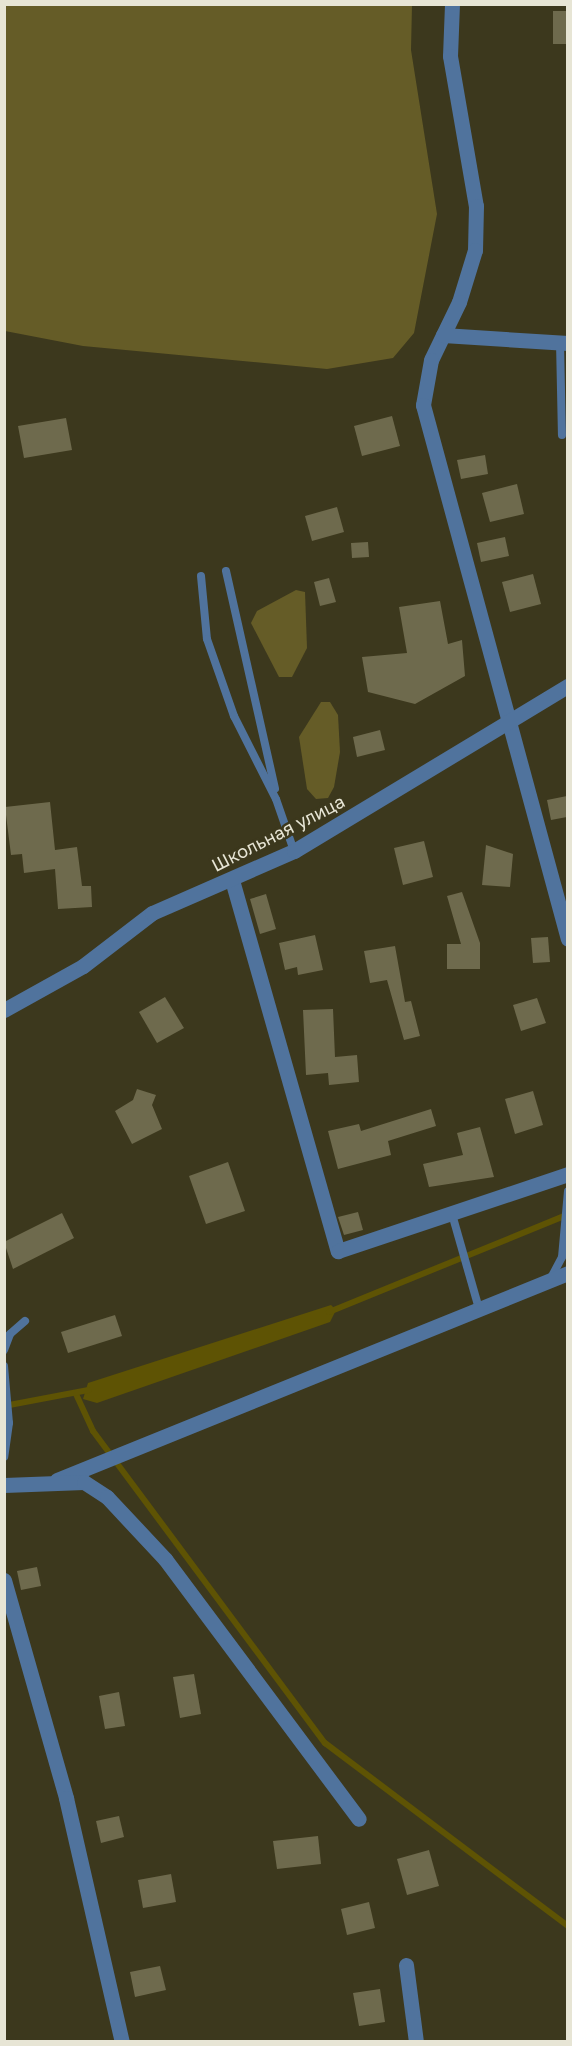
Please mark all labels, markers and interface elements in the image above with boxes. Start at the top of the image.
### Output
street label: Школьная улица [208,790,348,876]

